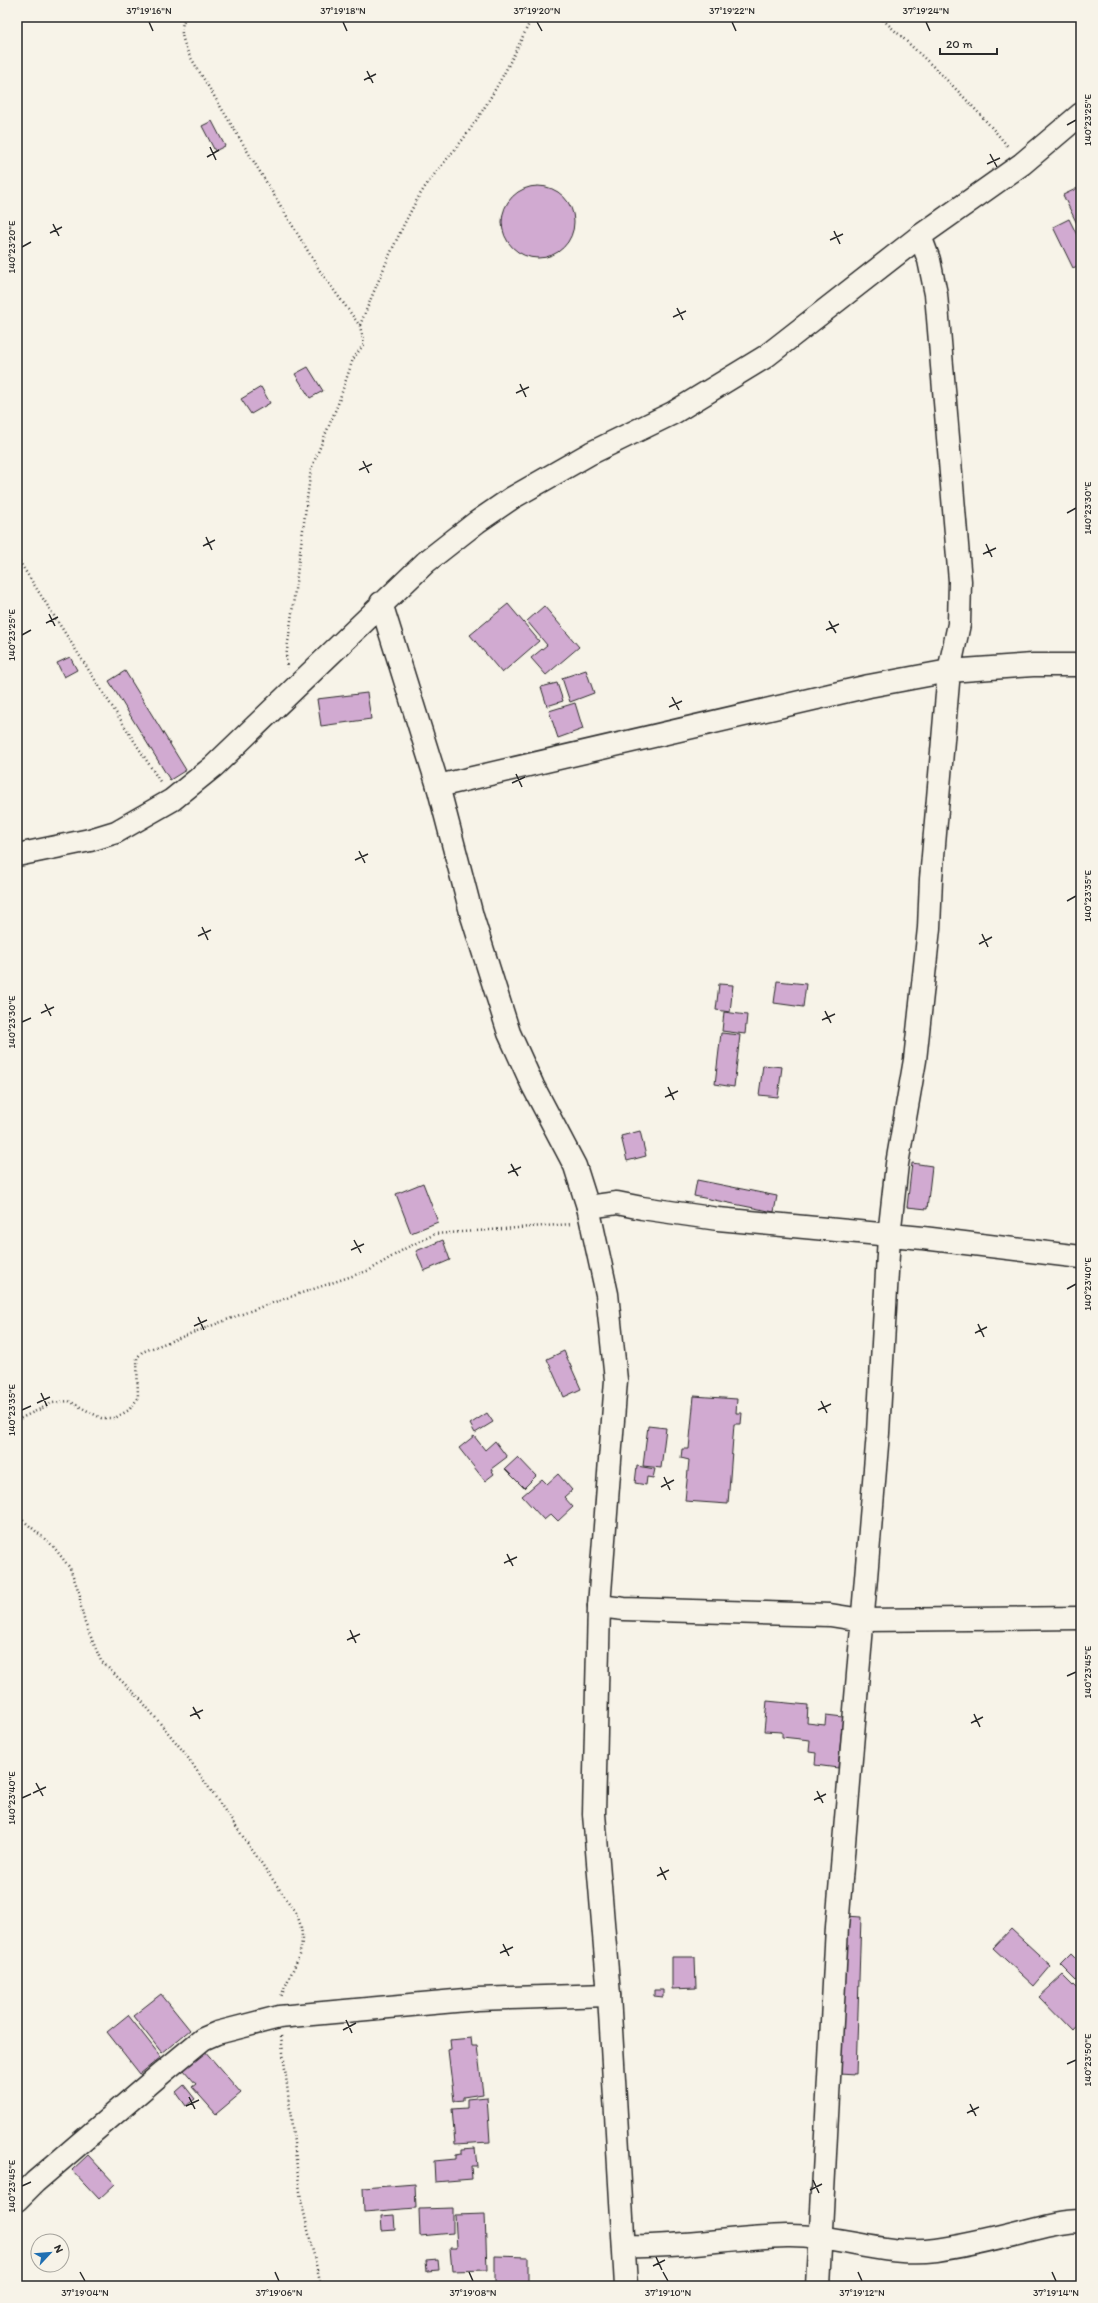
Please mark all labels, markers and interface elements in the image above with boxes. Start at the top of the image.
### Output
text: 37°19'16"N [126,4,172,17]
text: 37°19'18"N [320,4,366,17]
text: 37°19'20"N [514,4,561,17]
text: 37°19'22"N [709,4,755,17]
text: 37°19'24"N [903,4,950,17]
scale bar [940,30,997,56]
text: 20 m [946,37,973,51]
text: 140°23'25"E [1081,94,1094,146]
text: 140°23'20"E [5,220,18,273]
text: 140°23'30"E [1081,481,1094,535]
text: 140°23'25"E [5,609,18,661]
text: 140°23'35"E [1081,869,1094,922]
text: 140°23'30"E [5,995,18,1049]
text: 140°23'40"E [1081,1257,1094,1311]
text: 140°23'35"E [5,1383,18,1436]
text: 140°23'45"E [1081,1645,1094,1698]
text: 140°23'40"E [5,1771,18,1825]
text: 140°23'50"E [1081,2033,1094,2086]
text: 140°23'45"E [5,2159,18,2212]
north arrow [30,2233,70,2273]
text: N [51,2243,66,2255]
text: 37°19'04"N [61,2286,109,2299]
text: 37°19'06"N [256,2286,303,2299]
text: 37°19'08"N [449,2286,497,2299]
text: 37°19'10"N [645,2286,691,2299]
text: 37°19'12"N [839,2286,885,2299]
text: 37°19'14"N [1033,2286,1079,2299]

